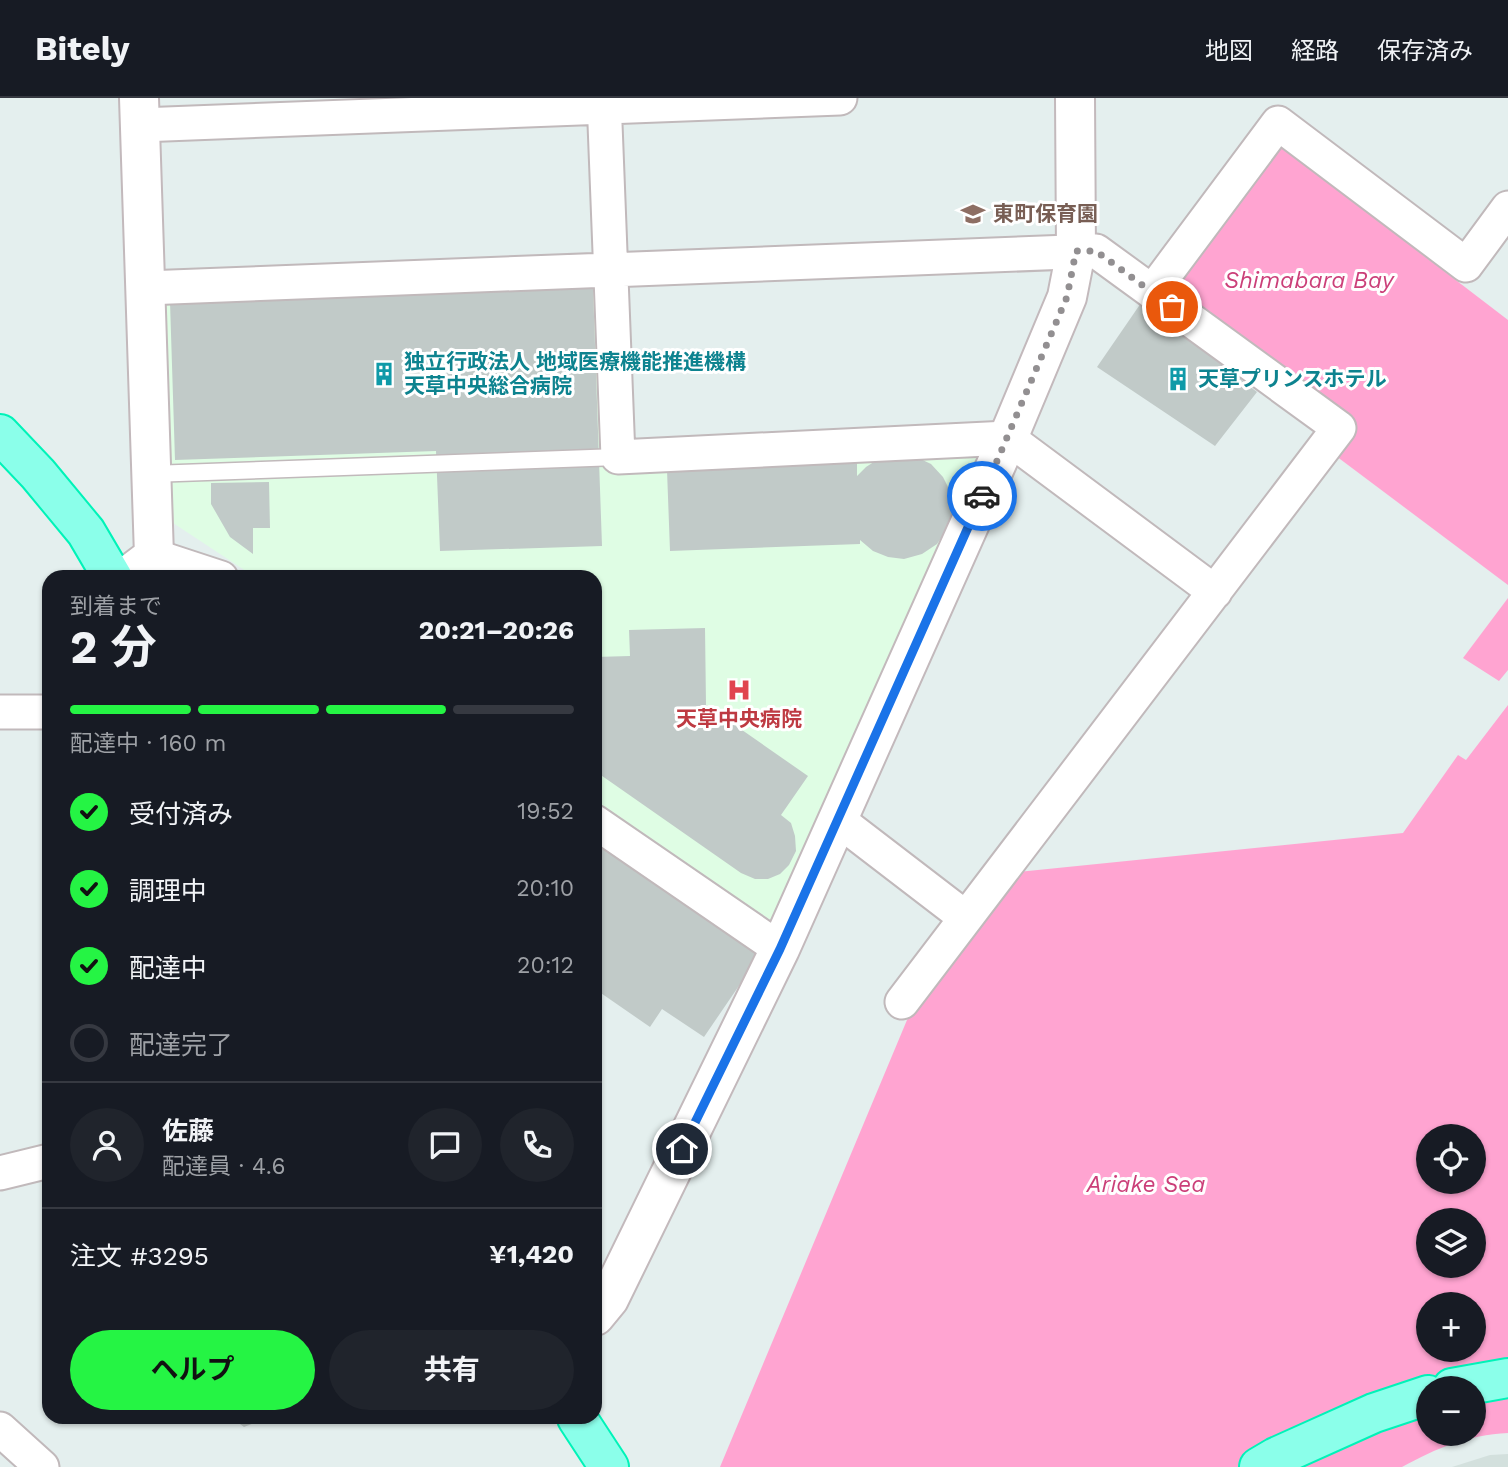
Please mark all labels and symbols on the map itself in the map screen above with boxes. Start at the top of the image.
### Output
school or university icon: 東町保育園 [959,200,987,228]
place label: 東町保育園 [993,201,1098,226]
water label: Shimabara Bay [1224,267,1395,294]
pin [1142,277,1202,337]
place label: 独立行政法人 地域医療機能推進機構 天草中央総合病院 [404,349,746,398]
building icon: 独立行政法人 地域医療機能推進機構 天草中央総合病院 [370,360,398,388]
building icon: 天草プリンスホテル [1164,365,1192,393]
place label: 天草プリンスホテル [1198,366,1387,391]
courier [947,461,1017,531]
hospital icon: 天草中央病院 [725,676,753,704]
place label: 天草中央病院 [676,706,802,731]
pin [652,1119,712,1179]
water label: Ariake Sea [1086,1171,1205,1198]

